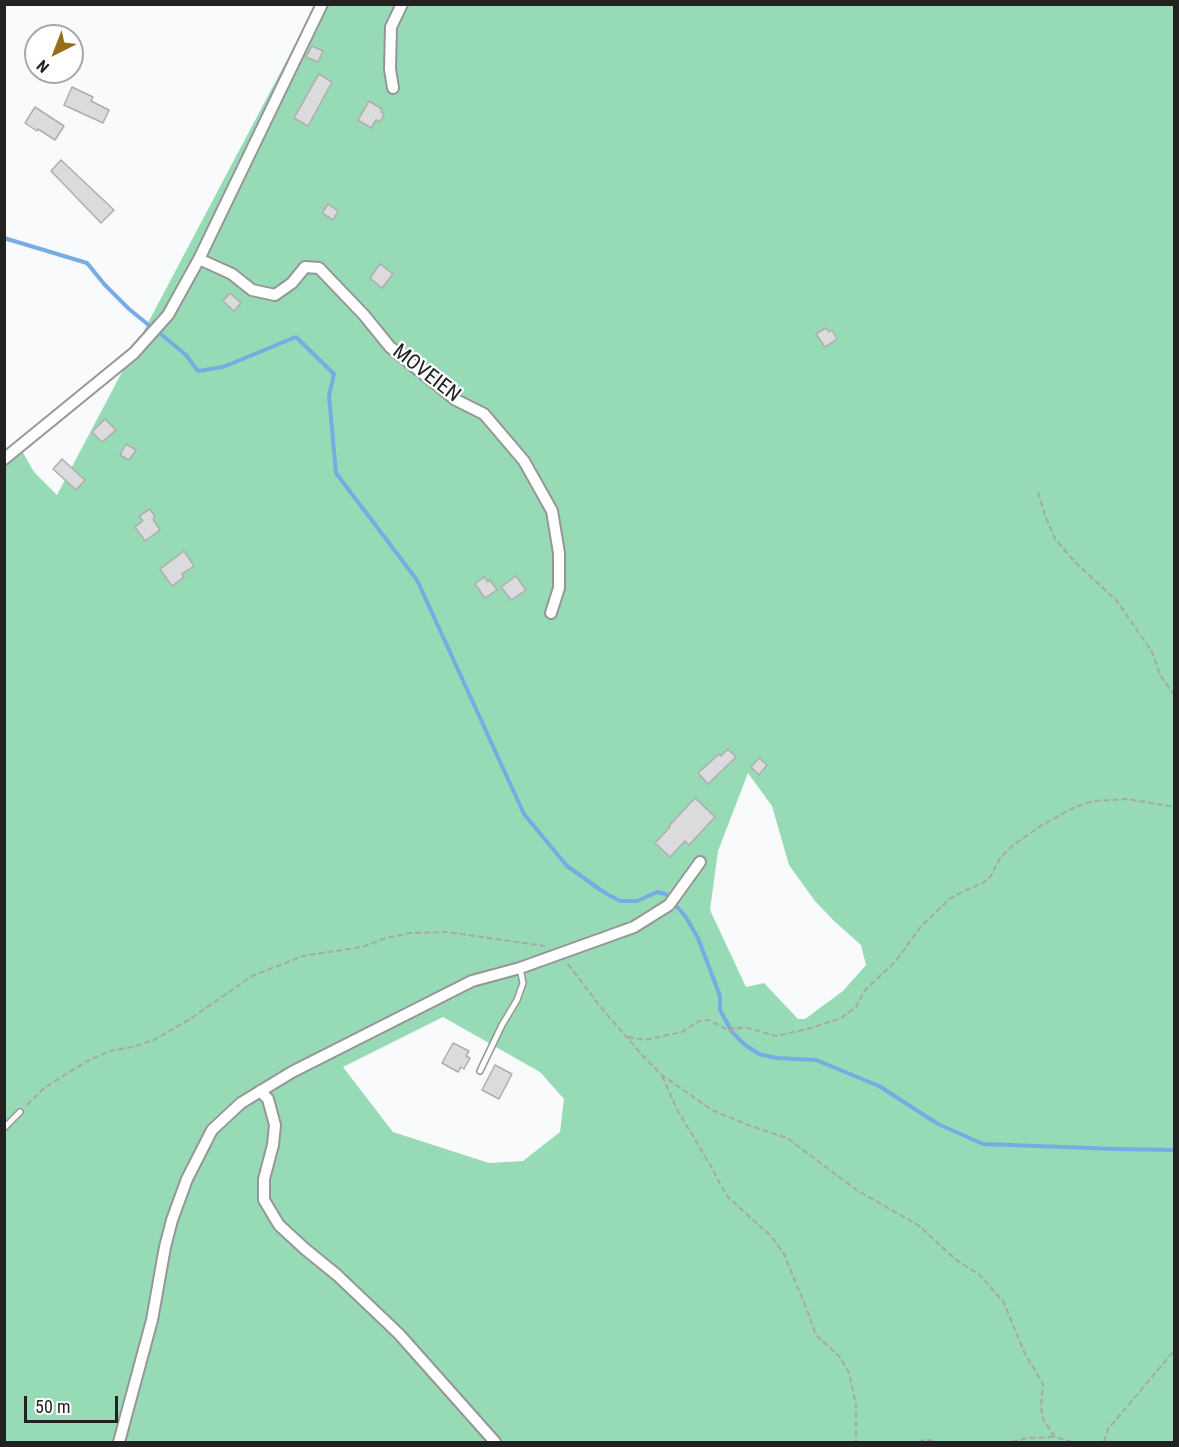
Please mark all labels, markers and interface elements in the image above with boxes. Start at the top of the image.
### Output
north arrow [24,24,84,84]
text: N [33,56,53,77]
street label: MOVEIEN [387,340,465,408]
scale bar [27,1384,122,1422]
text: 50 m [35,1396,70,1417]

